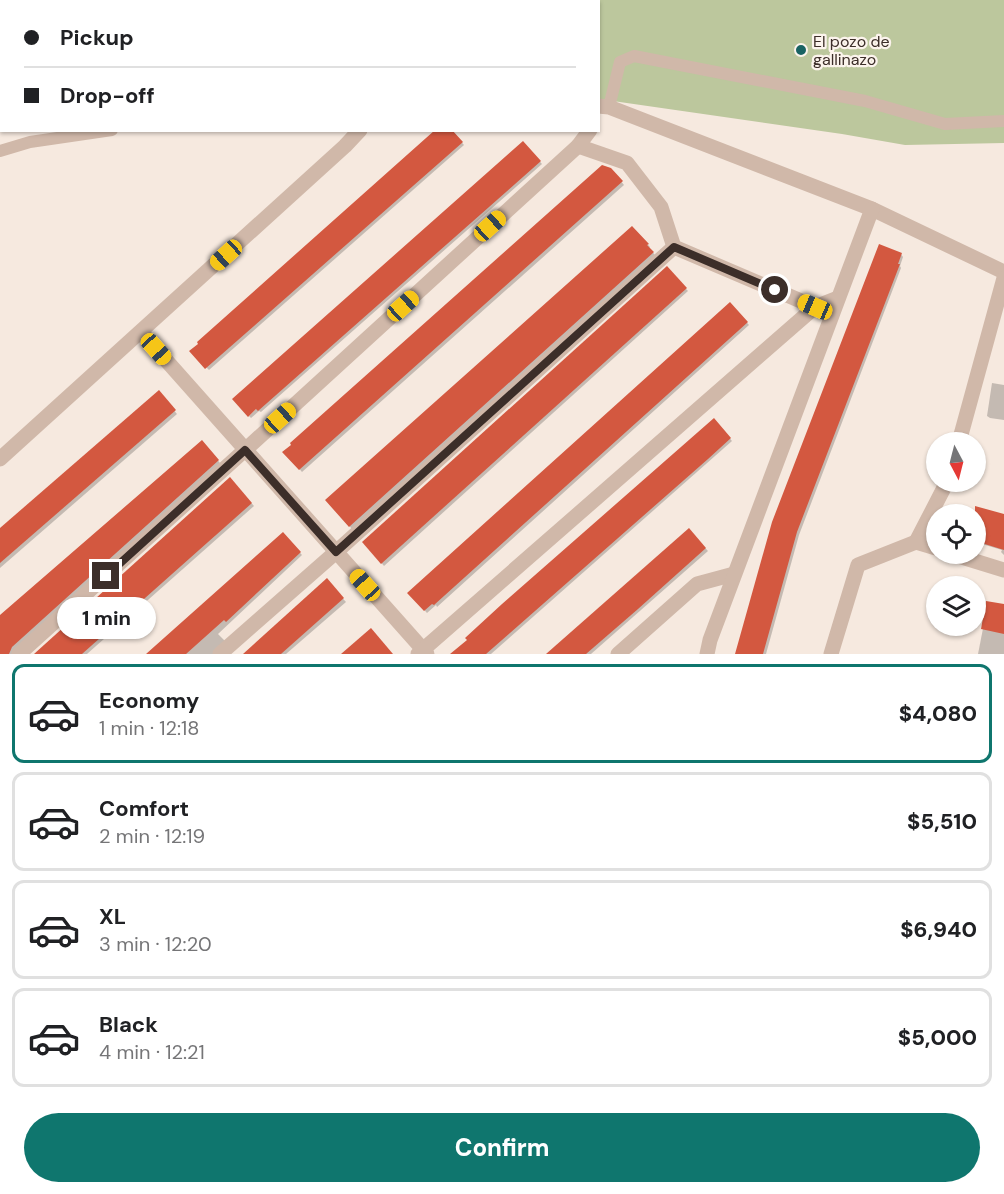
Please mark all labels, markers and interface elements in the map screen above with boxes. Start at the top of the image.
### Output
text: Pickup [60,23,134,52]
place label: El pozo de gallinazo [813,31,890,70]
marker: El pozo de gallinazo [794,43,808,57]
text: Drop-off [60,81,155,110]
car [471,207,509,245]
car [207,236,245,274]
route start [761,276,788,303]
car [384,287,422,325]
car [795,292,835,322]
car [137,330,175,368]
car [261,399,299,437]
north arrow [926,432,986,492]
map controls [926,432,986,636]
button: locate [926,504,986,564]
route end [92,562,119,589]
car [346,566,384,604]
button: layers [926,576,986,636]
callout: 1 min [57,597,156,639]
text: 1 min [82,605,131,631]
text: Economy [99,686,199,715]
icon: car [27,687,81,741]
text: $4,080 [899,699,977,728]
text: 1 min · 12:18 [99,715,199,741]
text: Comfort [99,794,189,823]
icon: car [27,795,81,849]
text: $5,510 [907,807,977,836]
text: 2 min · 12:19 [99,823,205,849]
text: XL [99,902,126,931]
icon: car [27,903,81,957]
text: $6,940 [900,915,977,944]
text: 3 min · 12:20 [99,931,212,957]
text: Black [99,1010,158,1039]
icon: car [27,1011,81,1065]
text: $5,000 [898,1023,977,1052]
text: 4 min · 12:21 [99,1039,205,1065]
button: Confirm [24,1113,980,1182]

